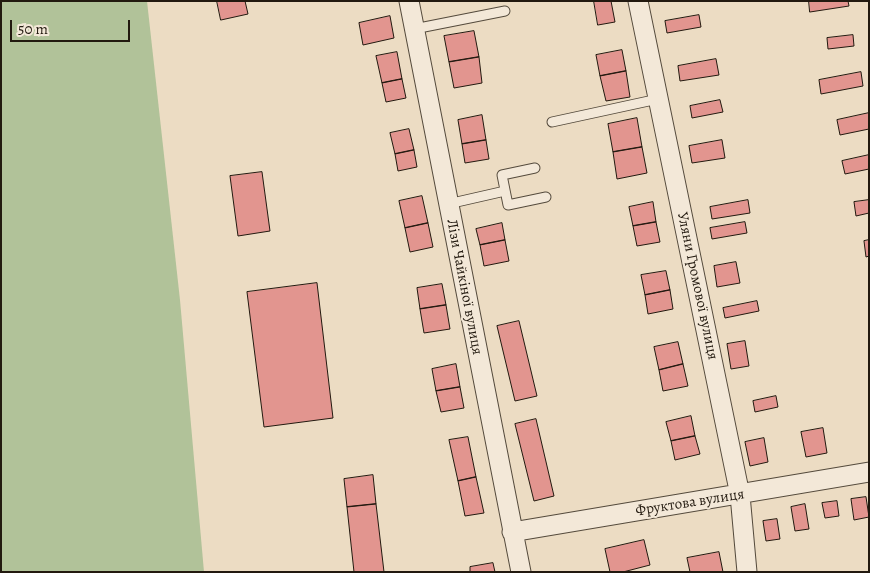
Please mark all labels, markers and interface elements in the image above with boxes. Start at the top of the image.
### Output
scale bar [12,10,132,42]
text: 50 m [18,19,48,39]
street label: Уляни Громової вулиця [673,211,721,361]
street label: Лізи Чайкіної вулиця [442,218,486,356]
street label: Фруктова вулиця [634,486,746,520]

